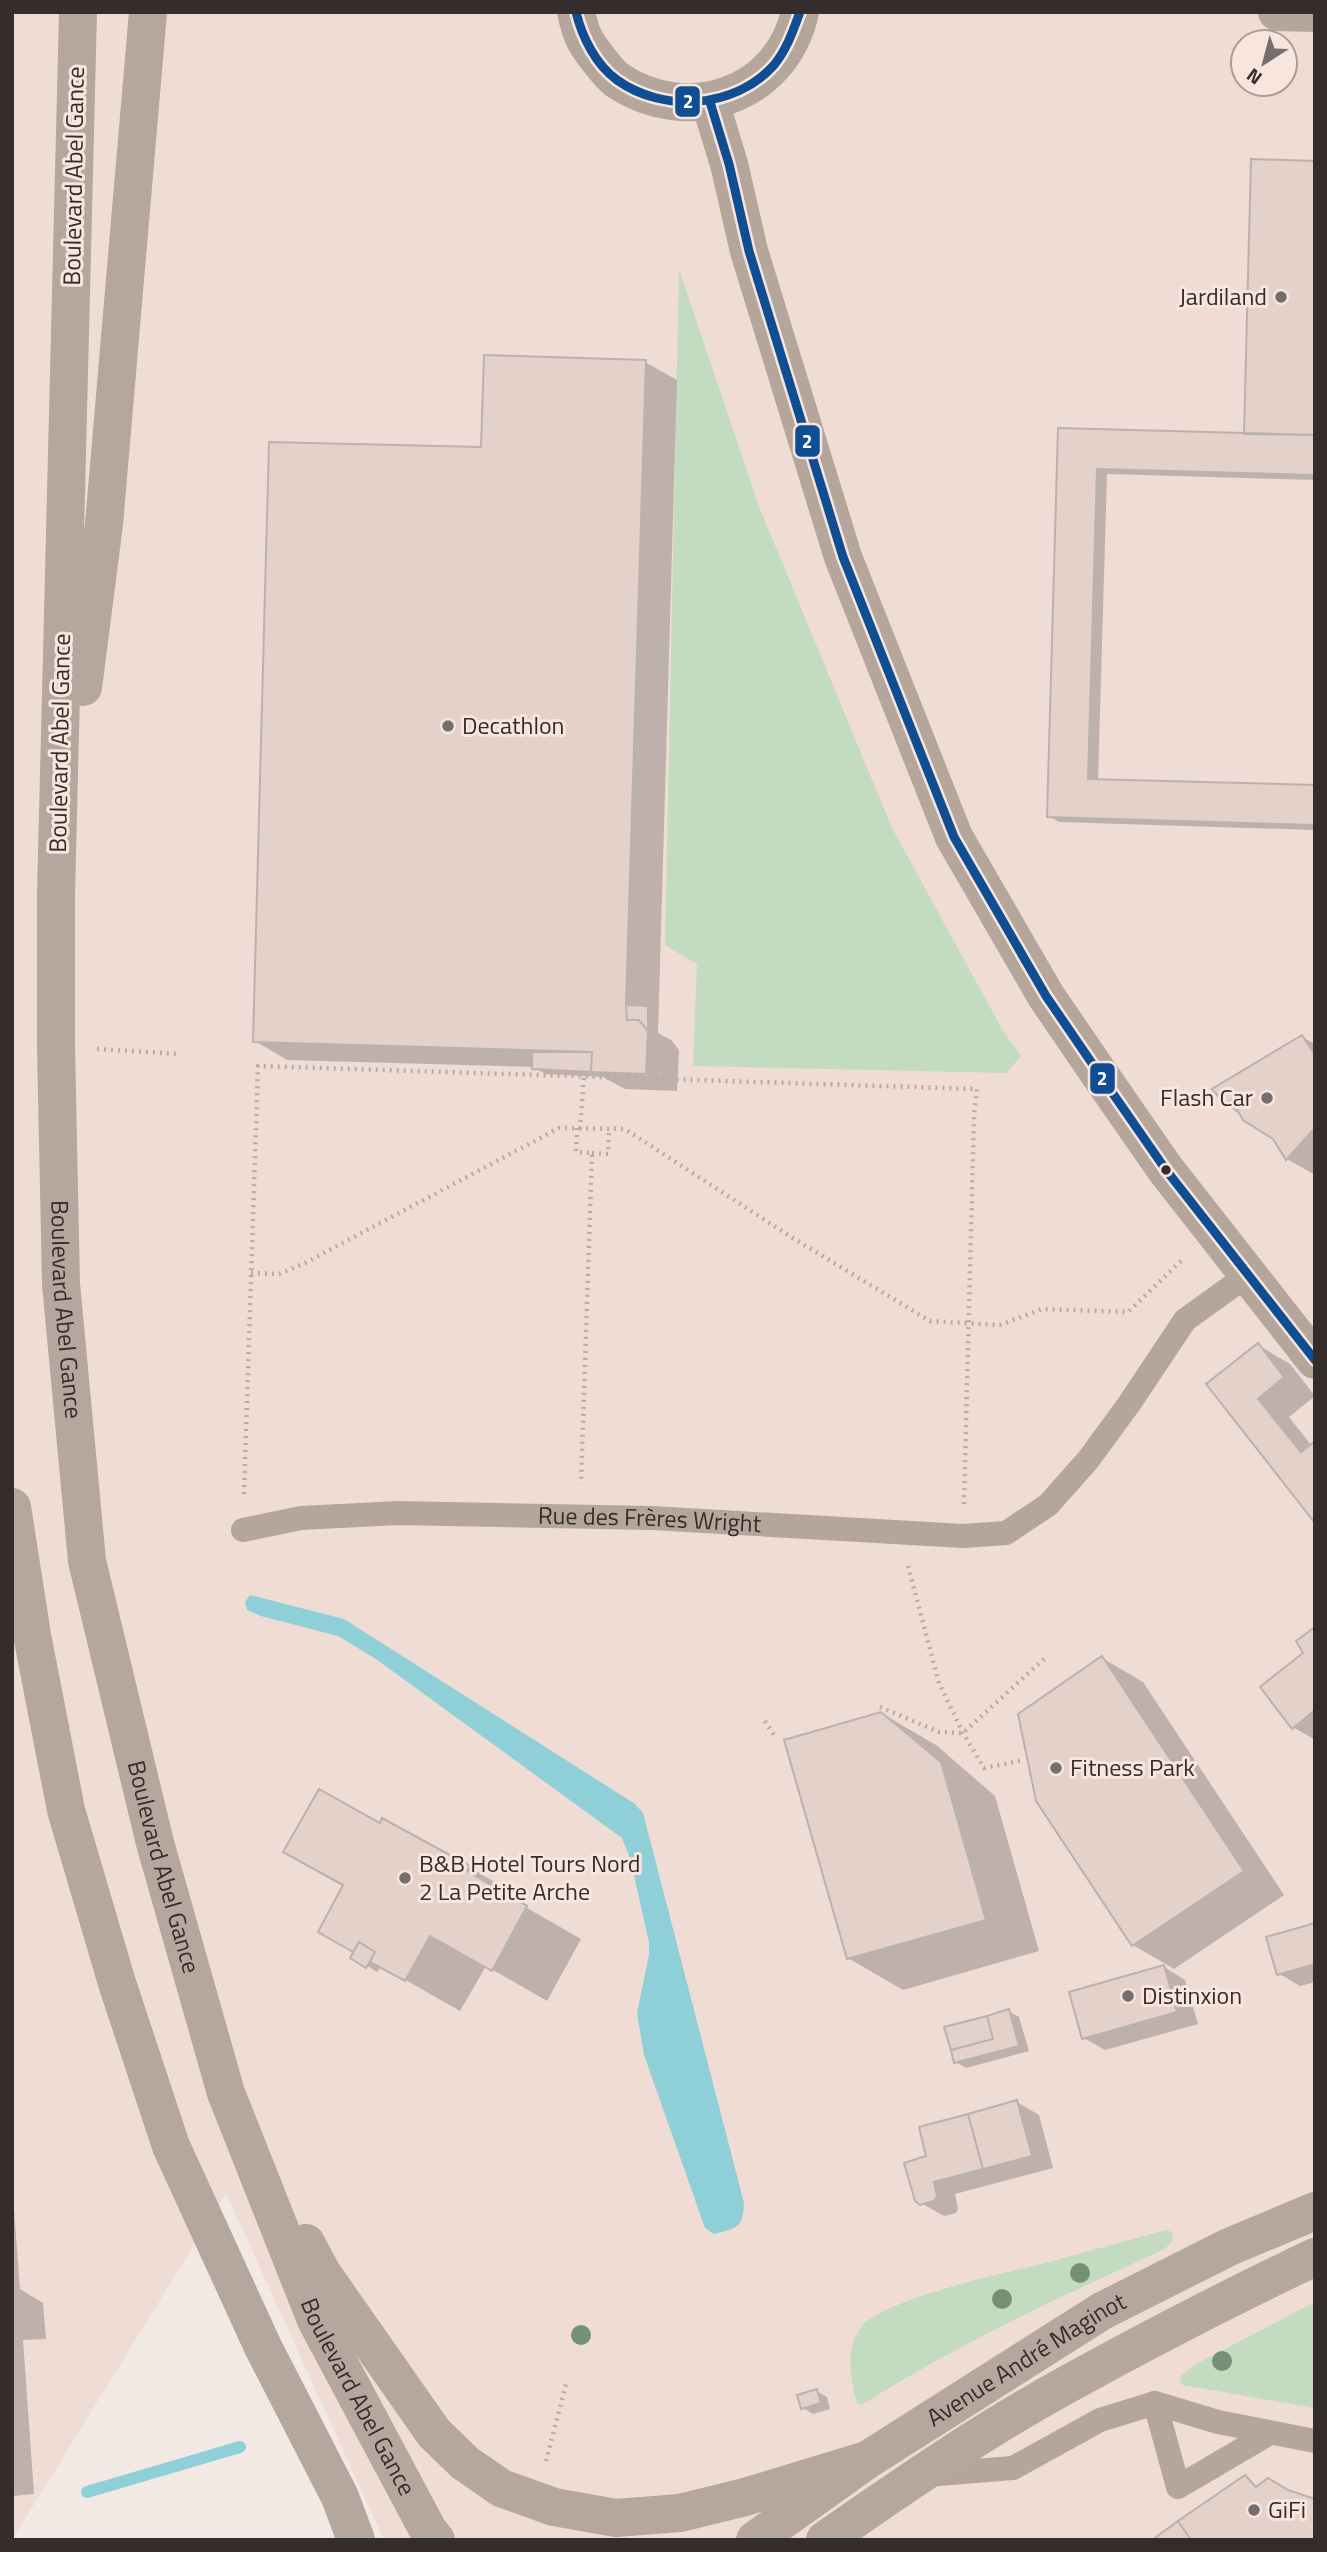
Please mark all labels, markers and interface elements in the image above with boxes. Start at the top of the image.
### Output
north arrow [1229,28,1299,98]
text: N [1240,62,1268,93]
street label: Boulevard Abel Gance [53,66,93,286]
line badge: 2 [674,85,701,118]
text: 2 [683,86,693,115]
place label: Jardiland [1179,278,1267,314]
marker: Jardiland [1273,289,1289,305]
line badge: 2 [794,424,821,458]
text: 2 [802,426,812,455]
street label: Boulevard Abel Gance [39,633,79,853]
place label: Decathlon [462,707,565,743]
marker: Decathlon [440,718,456,734]
line badge: 2 [1089,1062,1116,1095]
text: 2 [1097,1063,1107,1092]
place label: Flash Car [1160,1079,1253,1115]
marker: Flash Car [1259,1090,1275,1106]
unlabelled marker [1159,1163,1173,1177]
street label: Boulevard Abel Gance [42,1200,93,1420]
street label: Rue des Frères Wright [538,1497,763,1541]
place label: Fitness Park [1070,1749,1195,1785]
street label: Boulevard Abel Gance [119,1757,210,1977]
marker: Fitness Park [1048,1760,1064,1776]
place label: B&B Hotel Tours Nord 2 La Petite Arche [419,1845,640,1909]
marker: B&B Hotel Tours Nord 2 La Petite Arche [397,1870,413,1886]
place label: Distinxion [1142,1977,1242,2013]
marker: Distinxion [1120,1988,1136,2004]
street label: Avenue André Maginot [919,2283,1132,2435]
street label: Boulevard Abel Gance [292,2292,425,2502]
place label: GiFi [1268,2491,1306,2527]
marker: GiFi [1246,2502,1262,2518]

